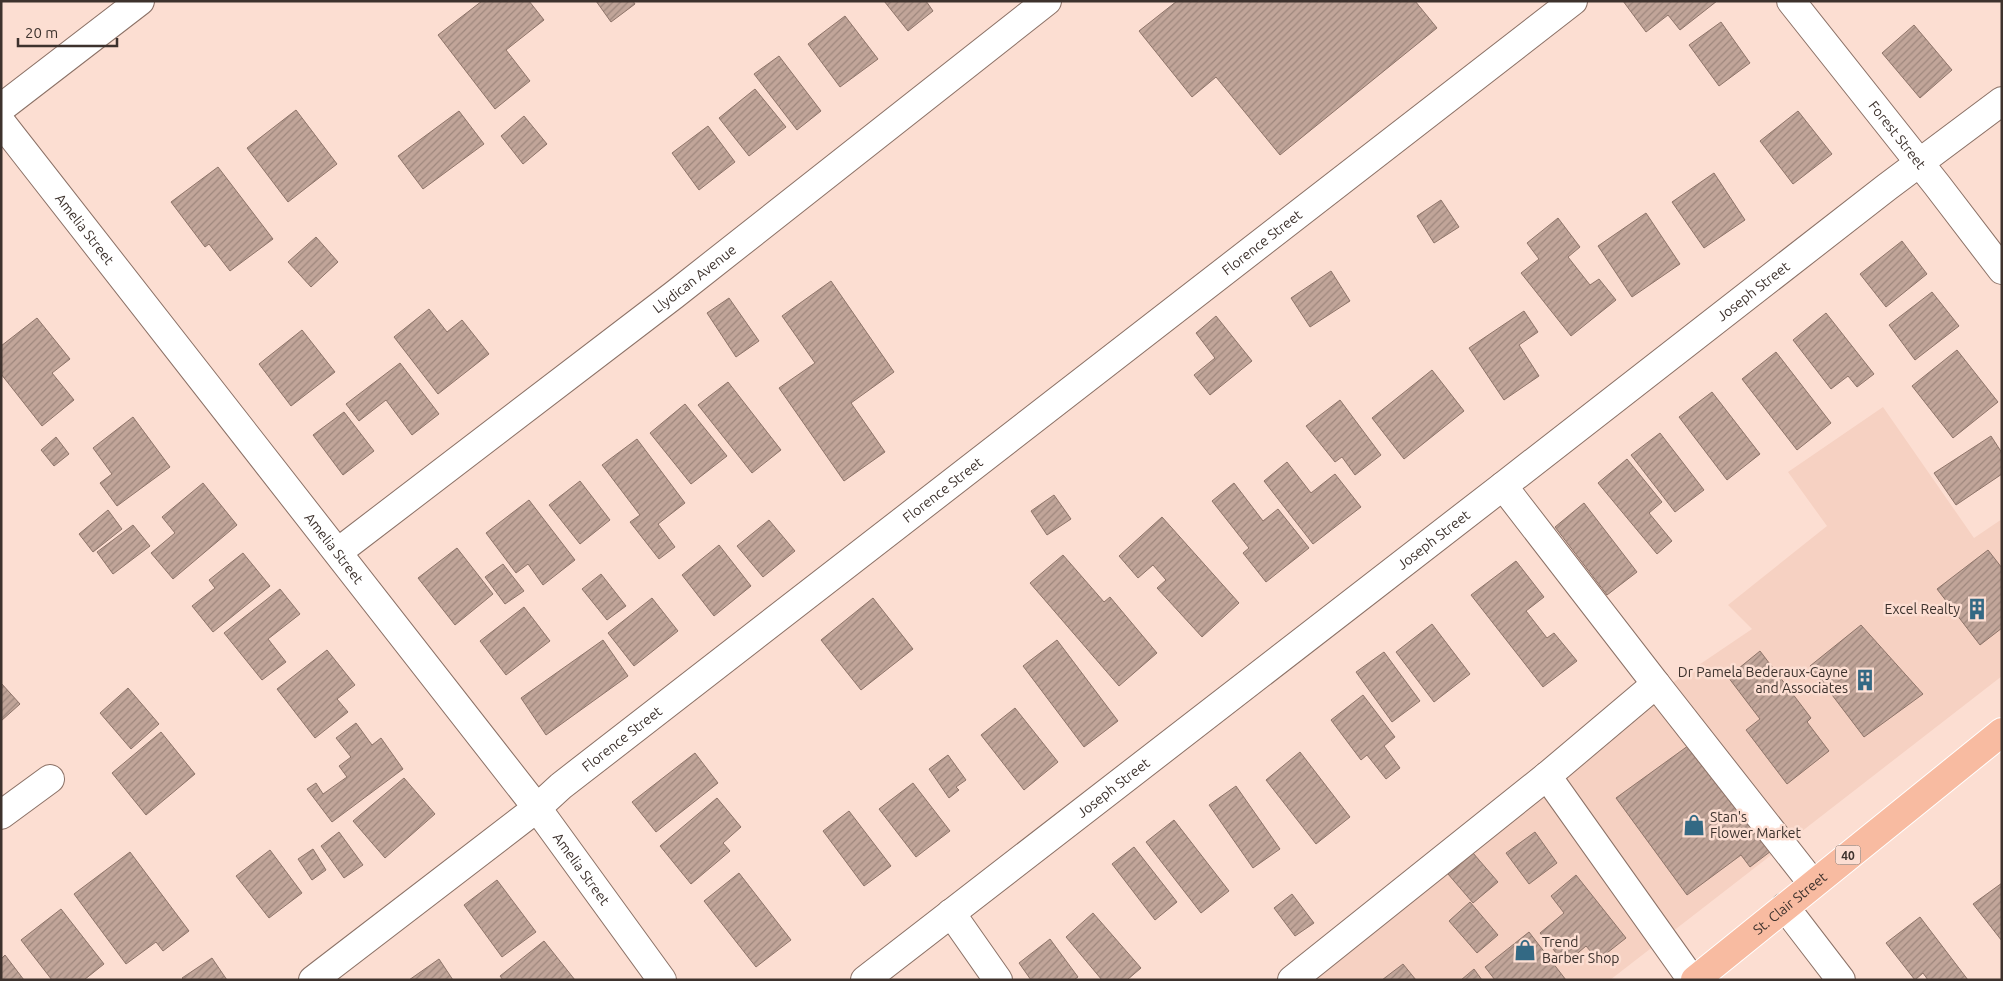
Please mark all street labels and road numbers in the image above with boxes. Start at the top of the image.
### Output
street label: Forest Street [1865,98,1930,173]
street label: Amelia Street [52,191,118,268]
street label: Florence Street [1219,206,1305,278]
street label: Llydican Avenue [650,241,739,316]
street label: Joseph Street [1714,258,1793,324]
street label: Florence Street [899,454,986,526]
street label: Joseph Street [1394,506,1473,573]
street label: Amelia Street [301,510,367,587]
street label: Florence Street [579,702,665,775]
street label: Joseph Street [1074,754,1153,821]
street label: Amelia Street [550,830,613,909]
road number: 40 [1836,846,1860,864]
street label: St. Clair Street [1750,868,1830,938]

